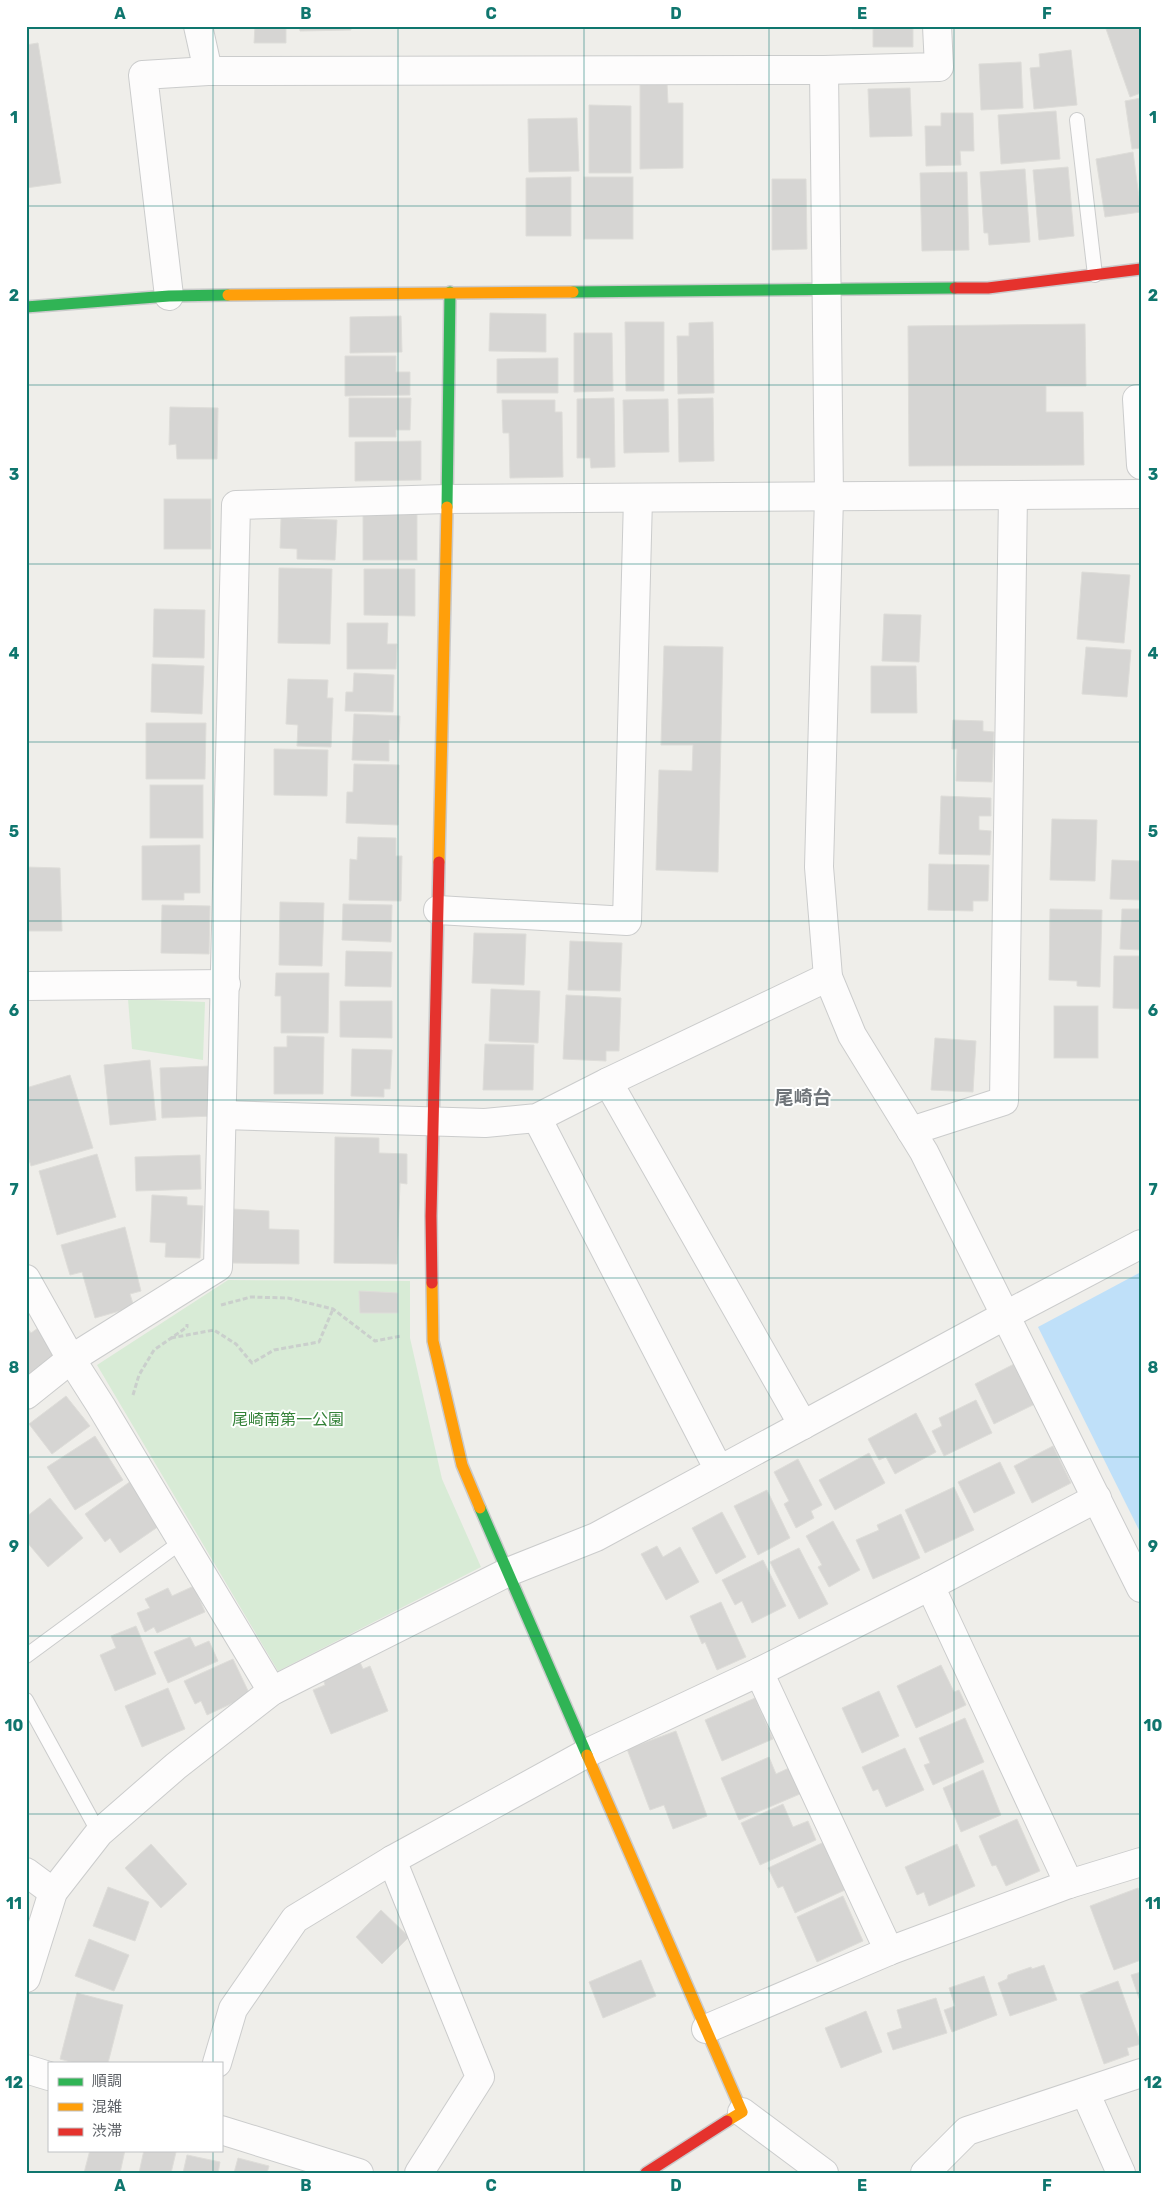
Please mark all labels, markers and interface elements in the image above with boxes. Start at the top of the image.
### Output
text: A [114,4,126,23]
text: B [300,4,312,23]
text: C [485,4,497,23]
text: D [670,4,682,23]
text: E [857,4,867,23]
text: F [1042,4,1052,23]
text: 1 [10,108,18,127]
text: 1 [1149,108,1157,127]
text: 2 [9,286,19,305]
text: 2 [1148,286,1158,305]
text: 3 [9,465,19,484]
text: 3 [1148,465,1158,484]
text: 4 [9,644,20,663]
text: 4 [1148,644,1159,663]
text: 5 [9,822,19,841]
text: 5 [1148,822,1158,841]
text: 6 [9,1001,19,1020]
text: 6 [1148,1001,1158,1020]
district label: 尾崎台 [774,1086,832,1109]
text: 7 [9,1180,19,1199]
text: 7 [1148,1180,1158,1199]
text: 8 [9,1358,20,1377]
text: 8 [1148,1358,1159,1377]
park label: 尾崎南第一公園 [232,1410,344,1429]
text: 9 [9,1537,19,1556]
text: 9 [1148,1537,1158,1556]
text: 10 [5,1716,24,1735]
text: 10 [1144,1716,1163,1735]
text: 11 [6,1894,22,1913]
text: 11 [1145,1894,1161,1913]
legend [48,2062,222,2152]
text: 順調 [92,2072,122,2090]
text: 12 [5,2073,23,2092]
text: 12 [1144,2073,1162,2092]
text: 混雑 [92,2098,122,2116]
text: 渋滞 [92,2122,122,2140]
text: A [114,2176,126,2195]
text: B [300,2176,312,2195]
text: C [485,2176,497,2195]
text: D [670,2176,682,2195]
text: E [857,2176,867,2195]
text: F [1042,2176,1052,2195]

